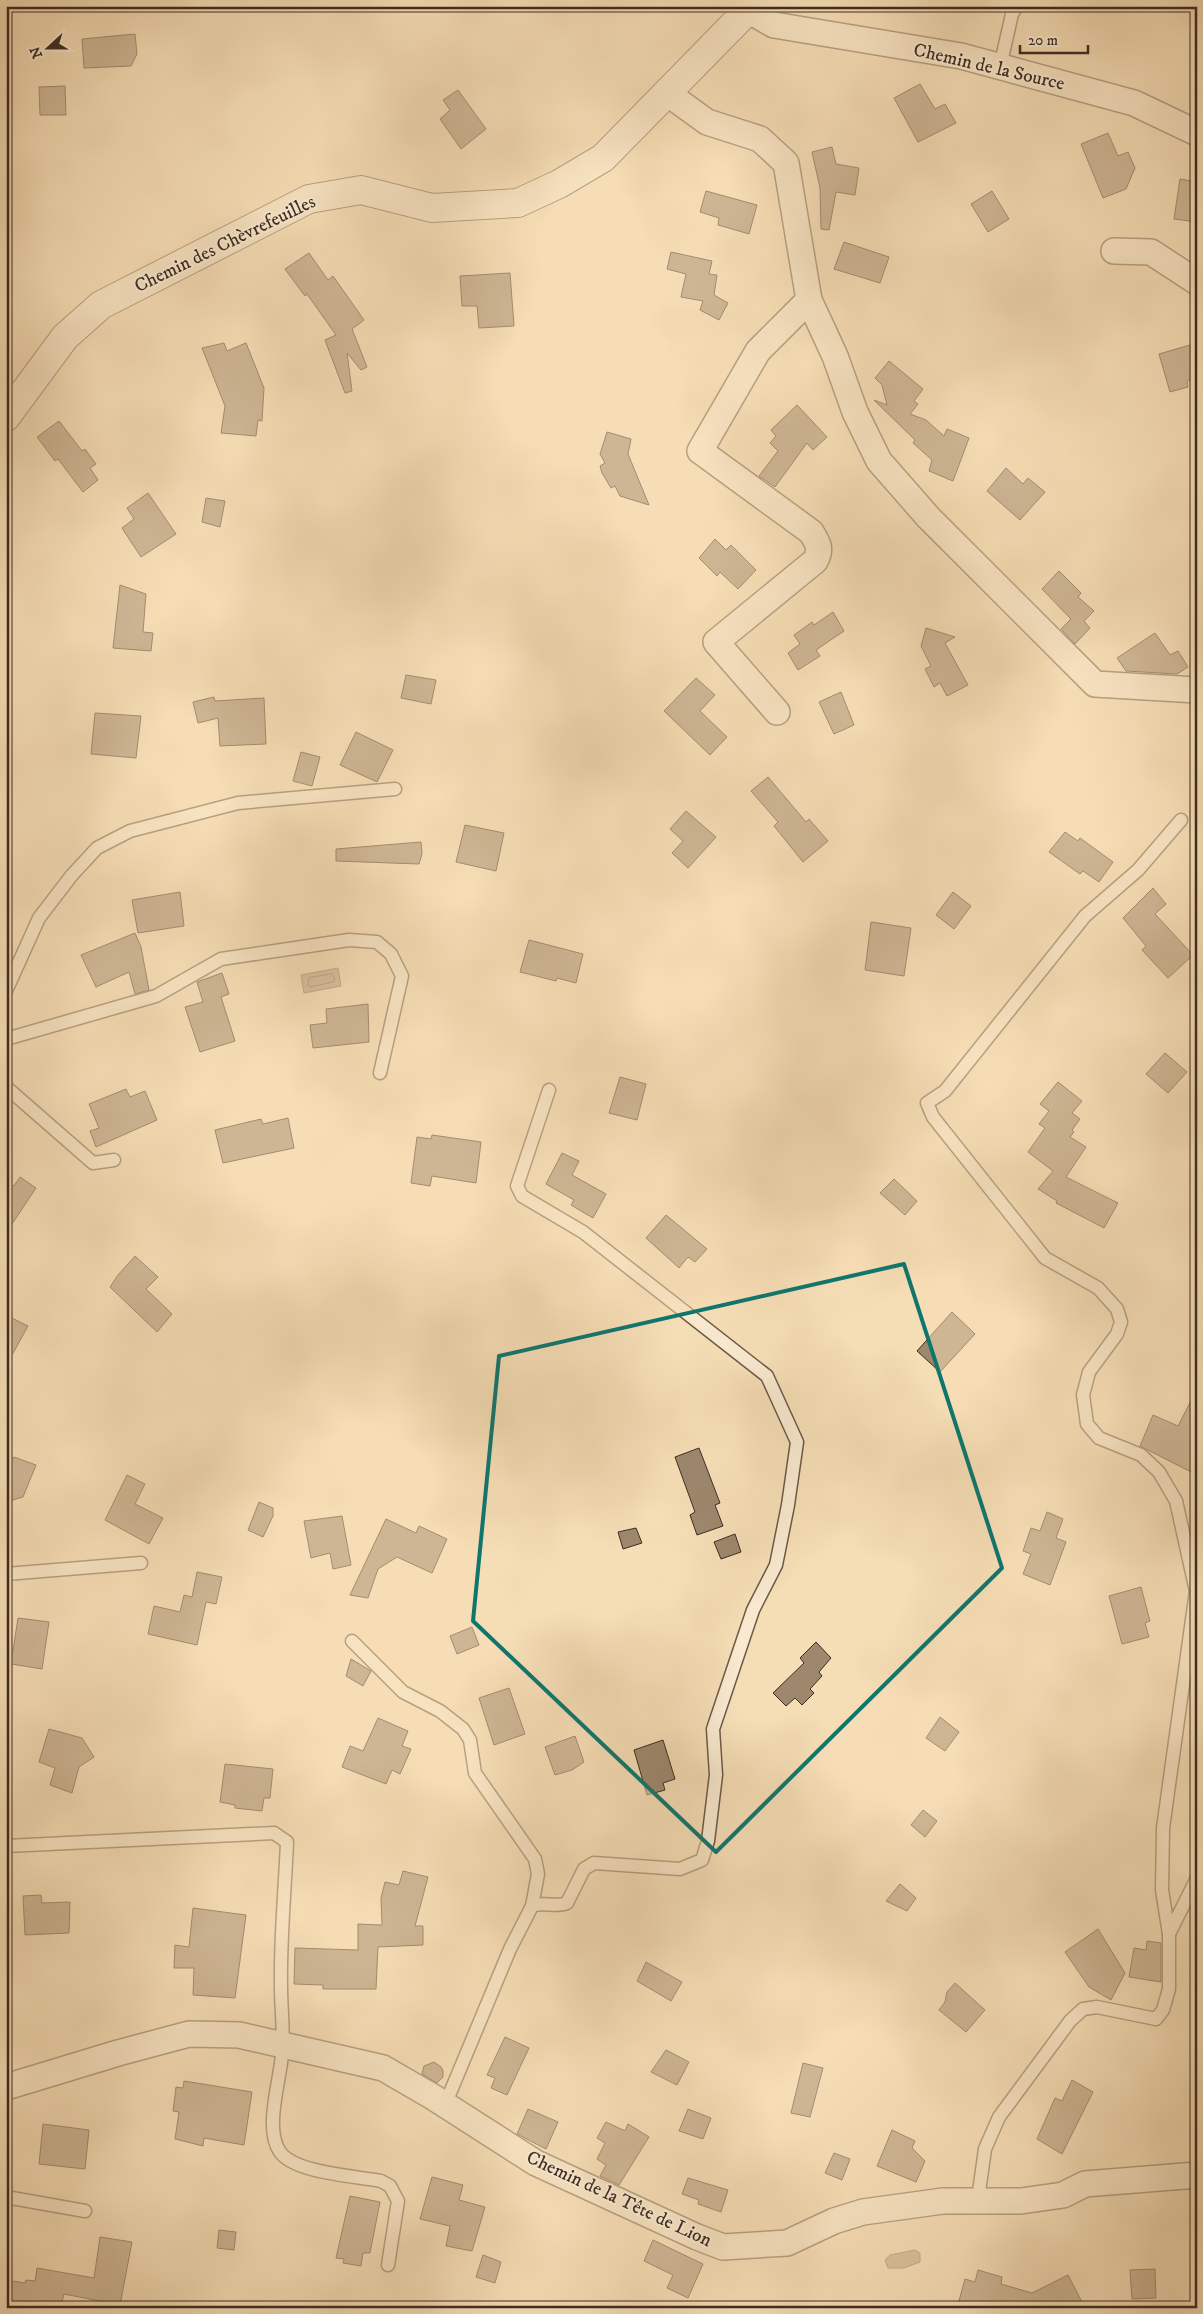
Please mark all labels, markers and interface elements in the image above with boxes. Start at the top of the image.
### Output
north arrow [22,22,72,72]
scale bar [1020,22,1088,54]
text: 20 m [1028,31,1058,50]
street label: Chemin de la Source [911,38,1067,96]
text: N [26,43,47,61]
street label: Chemin des Chèvrefeuilles [131,190,319,298]
street label: Chemin de la Tête de Lion [523,2146,715,2252]

